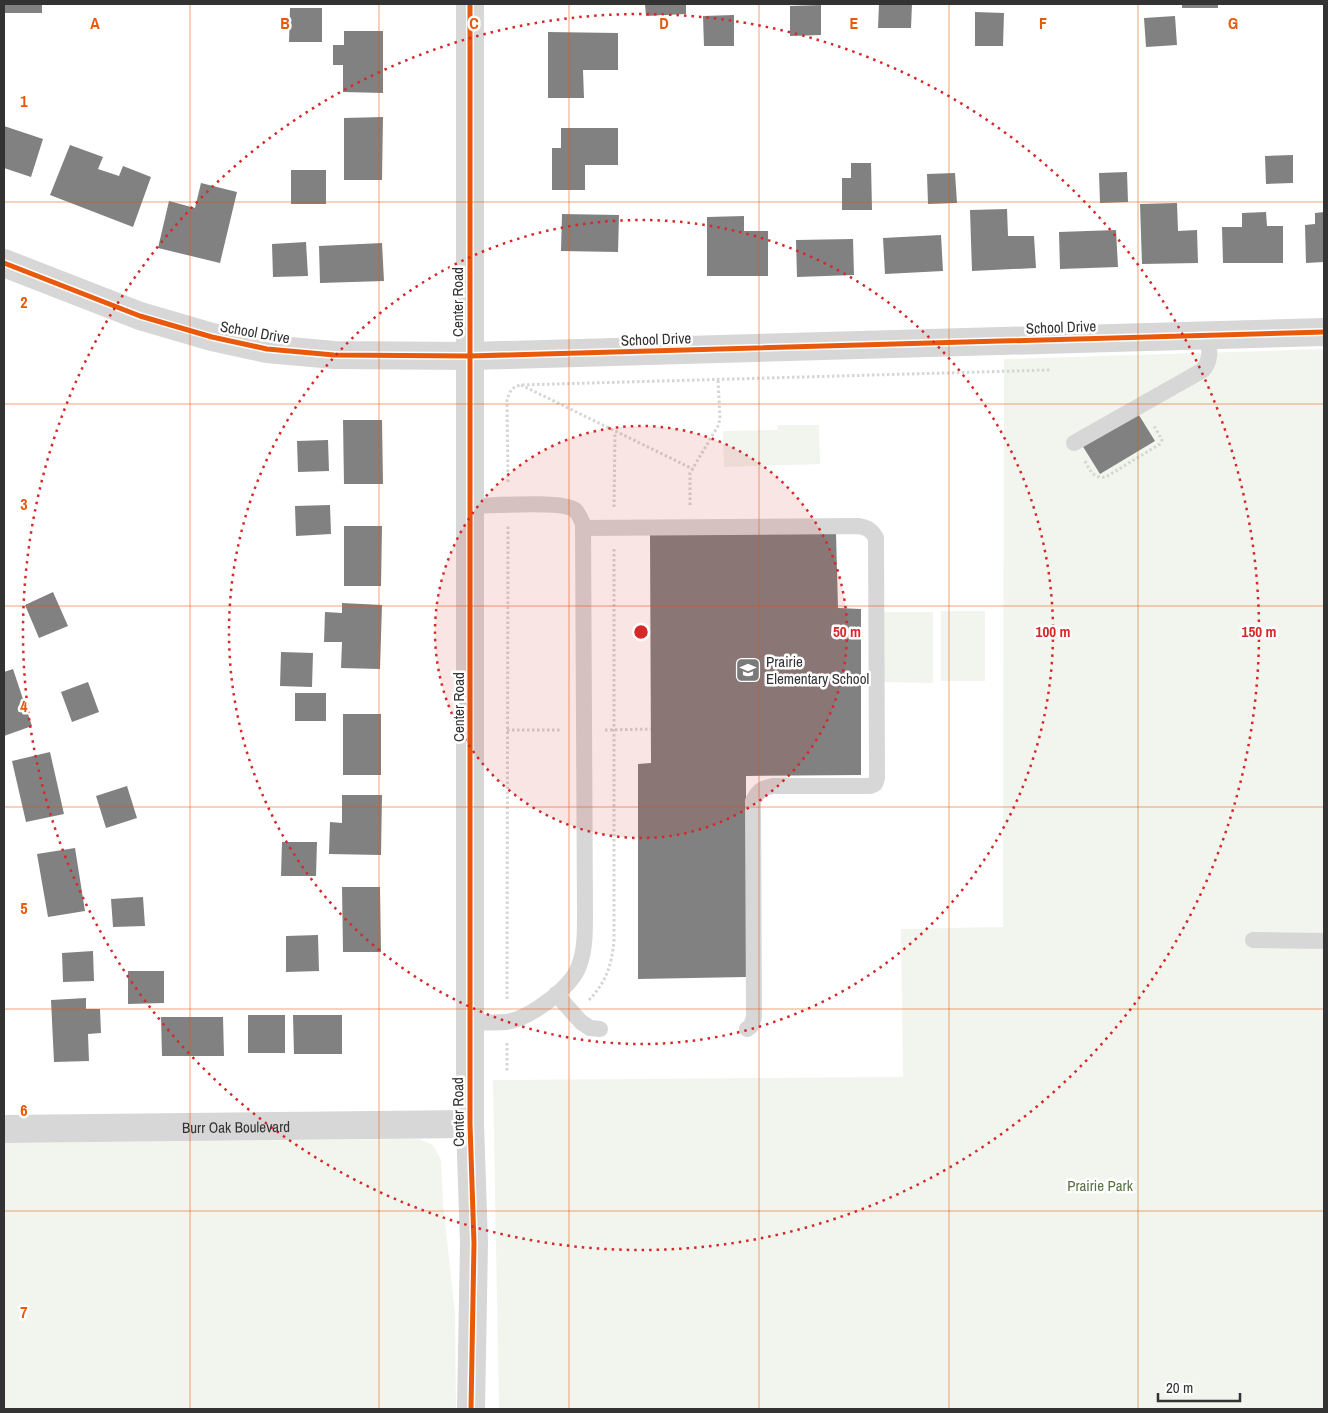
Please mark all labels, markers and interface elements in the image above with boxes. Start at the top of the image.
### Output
text: A [90,12,100,34]
text: B [280,12,290,34]
text: C [469,12,479,34]
text: D [659,12,669,34]
text: E [850,12,859,34]
text: F [1039,12,1047,34]
text: G [1228,12,1238,34]
text: 1 [20,90,28,112]
street label: Center Road [447,267,468,337]
text: 2 [20,291,28,313]
street label: School Drive [1025,315,1097,339]
street label: School Drive [219,316,292,348]
street label: School Drive [620,327,692,351]
text: 3 [20,493,28,515]
text: 50 m [833,621,861,642]
text: 100 m [1036,621,1070,642]
text: 150 m [1242,621,1276,642]
centre of rings [632,623,650,641]
place label: Prairie Elementary School [766,651,869,689]
school or university icon: Prairie Elementary School [735,657,761,683]
street label: Center Road [448,672,469,742]
text: 4 [20,695,28,717]
text: 5 [20,897,28,919]
street label: Center Road [447,1077,469,1147]
text: 6 [20,1099,28,1121]
street label: Burr Oak Boulevard [182,1115,290,1138]
park label: Prairie Park [1067,1175,1134,1196]
text: 7 [20,1301,28,1323]
scale bar [1158,1370,1240,1402]
text: 20 m [1166,1377,1193,1398]

